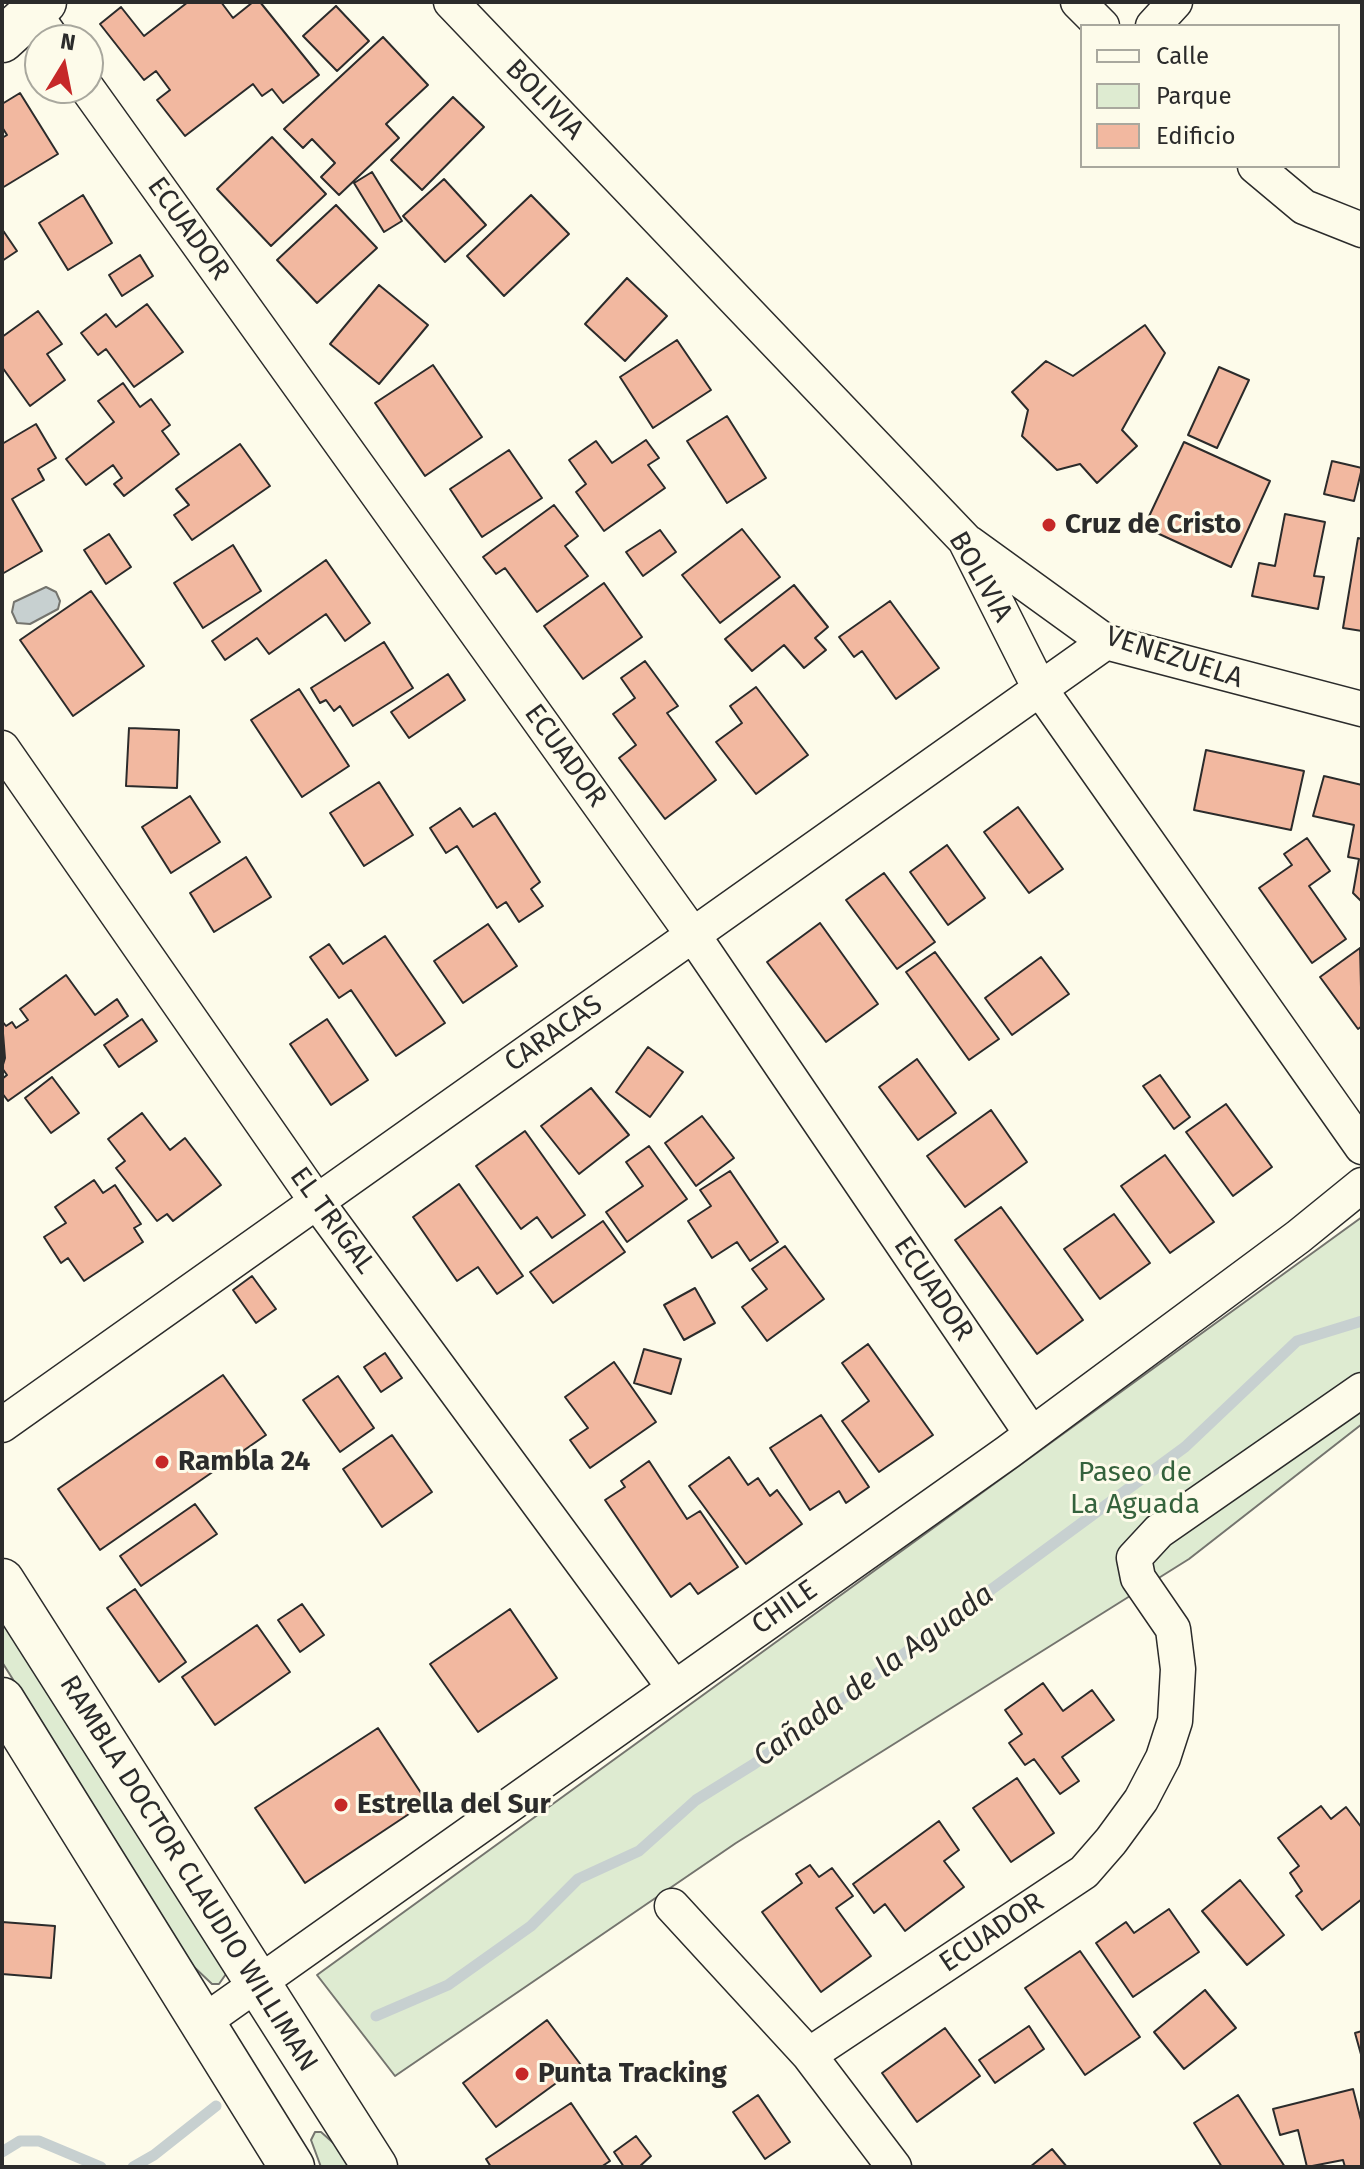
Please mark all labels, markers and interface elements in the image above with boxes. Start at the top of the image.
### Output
north arrow [24,24,104,104]
legend [1080,24,1340,168]
text: N [58,27,77,56]
text: Calle [1156,42,1209,70]
street label: BOLIVIA [498,53,590,147]
text: Parque [1156,82,1232,110]
text: Edificio [1156,122,1236,150]
street label: ECUADOR [140,171,236,287]
place label: Cruz de Cristo [1065,508,1241,542]
marker: Cruz de Cristo [1040,516,1058,534]
street label: BOLIVIA [941,526,1019,628]
street label: VENEZUELA [1101,620,1247,696]
street label: ECUADOR [517,698,613,814]
street label: CARACAS [499,988,609,1080]
street label: EL TRIGAL [282,1161,382,1281]
street label: ECUADOR [886,1230,980,1348]
place label: Rambla 24 [178,1445,310,1479]
marker: Rambla 24 [153,1453,171,1471]
park label: Paseo de La Aguada [1070,1456,1200,1522]
street label: CHILE [746,1574,824,1642]
water label: Cañada de la Aguada [747,1577,1001,1775]
street label: RAMBLA DOCTOR CLAUDIO WILLIMAN [52,1670,324,2078]
place label: Estrella del Sur [357,1788,551,1822]
marker: Estrella del Sur [332,1796,350,1814]
street label: ECUADOR [933,1886,1051,1980]
place label: Punta Tracking [538,2057,727,2091]
marker: Punta Tracking [513,2065,531,2083]

